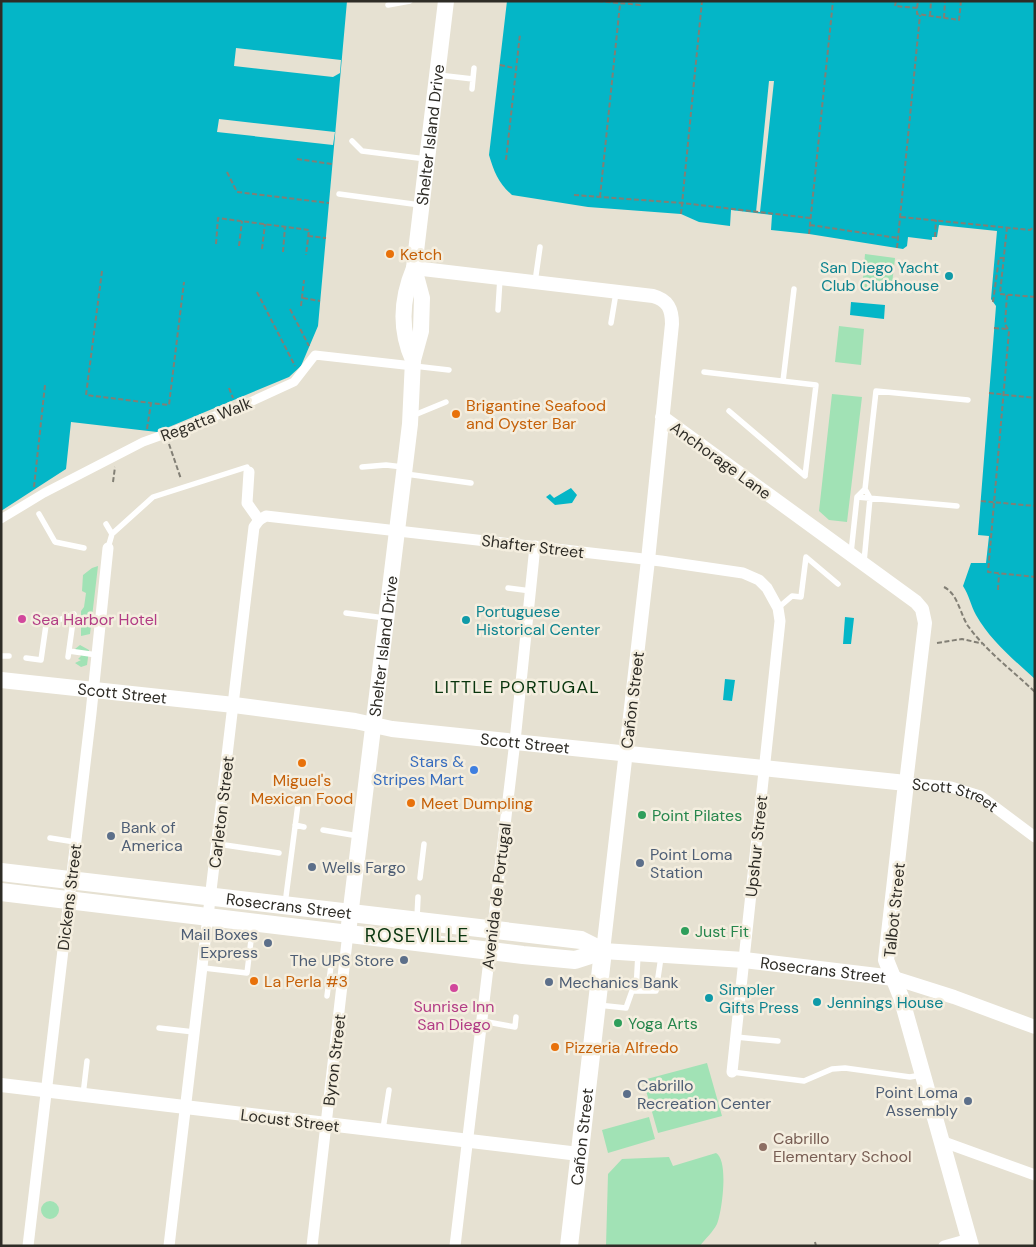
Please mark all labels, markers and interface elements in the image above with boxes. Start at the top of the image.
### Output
street label: Shelter Island Drive [412,63,449,207]
place label: Ketch [400,244,442,265]
marker: Ketch [384,248,396,260]
place label: San Diego Yacht Club Clubhouse [820,257,939,296]
marker: San Diego Yacht Club Clubhouse [943,270,955,282]
street label: Regatta Walk [158,392,255,446]
place label: Brigantine Seafood and Oyster Bar [466,395,606,434]
marker: Brigantine Seafood and Oyster Bar [450,408,462,420]
street label: Anchorage Lane [666,417,775,504]
street label: Shafter Street [480,530,585,563]
street label: Shelter Island Drive [364,574,402,718]
place label: Portuguese Historical Center [476,601,600,640]
place label: Sea Harbor Hotel [32,609,157,630]
marker: Sea Harbor Hotel [16,613,28,625]
marker: Portuguese Historical Center [460,614,472,626]
street label: Cañon Street [616,650,649,750]
district label: LITTLE PORTUGAL [434,675,600,699]
street label: Scott Street [76,678,168,709]
street label: Scott Street [479,728,571,759]
place label: Stars & Stripes Mart [373,751,464,790]
street label: Carleton Street [204,755,239,869]
marker: Miguel's Mexican Food [296,757,308,769]
marker: Stars & Stripes Mart [468,764,480,776]
place label: Miguel's Mexican Food [251,770,353,809]
street label: Scott Street [911,774,1002,817]
place label: Meet Dumpling [421,793,533,814]
street label: Upshur Street [741,794,772,898]
marker: Meet Dumpling [405,797,417,809]
place label: Point Pilates [652,805,742,826]
marker: Point Pilates [636,809,648,821]
place label: Bank of America [121,817,183,856]
street label: Avenida de Portugal [477,822,516,970]
marker: Bank of America [105,830,117,842]
street label: Dickens Street [53,842,86,952]
place label: Point Loma Station [650,844,732,883]
place label: Wells Fargo [322,857,406,878]
marker: Point Loma Station [634,857,646,869]
marker: Wells Fargo [306,861,318,873]
street label: Talbot Street [879,862,910,958]
street label: Rosecrans Street [225,888,353,924]
place label: Just Fit [695,921,749,942]
district label: ROSEVILLE [365,923,469,948]
place label: Mail Boxes Express [181,924,258,963]
marker: Just Fit [679,925,691,937]
marker: Mail Boxes Express [262,937,274,949]
place label: The UPS Store [290,950,394,971]
street label: Rosecrans Street [759,952,887,988]
marker: The UPS Store [398,954,410,966]
place label: La Perla #3 [264,971,348,992]
place label: Mechanics Bank [559,972,679,993]
marker: La Perla #3 [248,975,260,987]
marker: Mechanics Bank [543,976,555,988]
place label: Simpler Gifts Press [719,979,799,1018]
marker: Sunrise Inn San Diego [448,982,460,994]
marker: Simpler Gifts Press [703,992,715,1004]
place label: Jennings House [827,992,943,1013]
place label: Sunrise Inn San Diego [414,996,494,1035]
marker: Jennings House [811,996,823,1008]
street label: Byron Street [318,1013,351,1107]
place label: Yoga Arts [628,1013,698,1034]
marker: Yoga Arts [612,1017,624,1029]
place label: Pizzeria Alfredo [565,1037,678,1058]
marker: Pizzeria Alfredo [549,1041,561,1053]
place label: Cabrillo Recreation Center [637,1075,771,1114]
place label: Point Loma Assembly [876,1082,958,1121]
street label: Cañon Street [566,1087,598,1187]
marker: Cabrillo Recreation Center [621,1088,633,1100]
marker: Point Loma Assembly [962,1095,974,1107]
street label: Locust Street [239,1104,341,1137]
place label: Cabrillo Elementary School [773,1128,911,1167]
marker: Cabrillo Elementary School [757,1141,769,1153]

